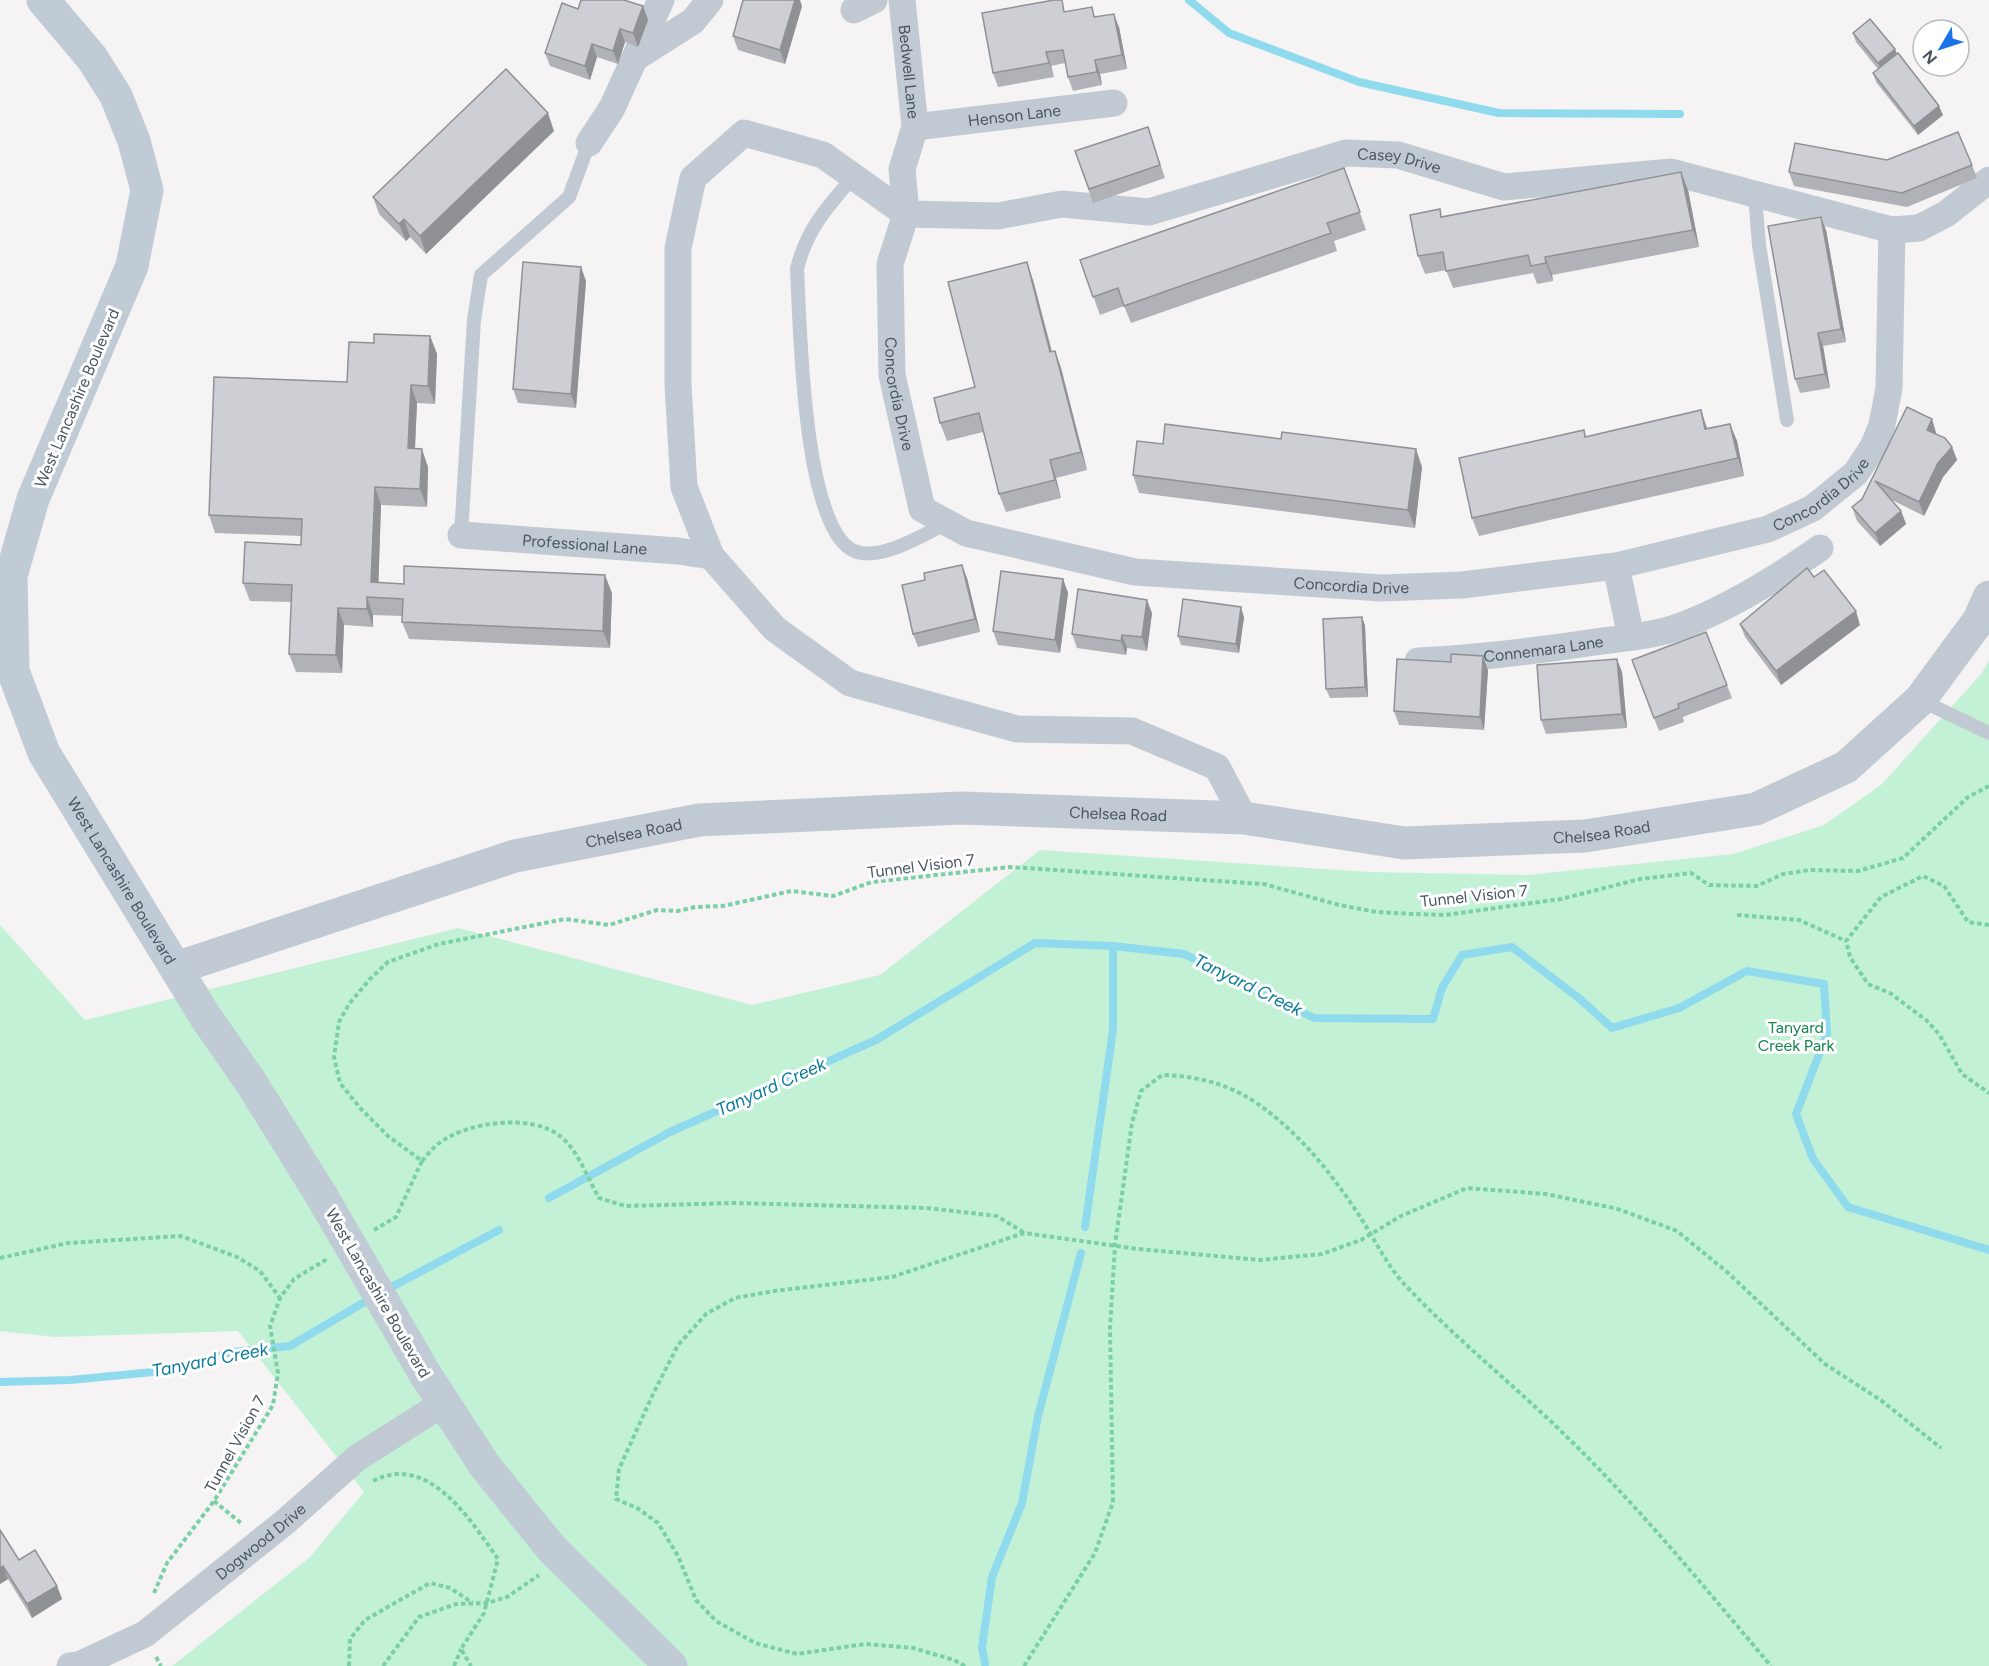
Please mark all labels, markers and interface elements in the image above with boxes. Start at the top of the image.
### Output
north arrow [1911,18,1971,78]
street label: Bedwell Lane [895,24,924,120]
text: N [1918,46,1941,68]
street label: Henson Lane [967,100,1062,130]
street label: Casey Drive [1357,144,1443,177]
street label: West Lancashire Boulevard [31,306,123,490]
street label: Concordia Drive [882,337,918,453]
street label: Concordia Drive [1769,454,1873,535]
street label: Professional Lane [522,530,648,558]
street label: Concordia Drive [1293,573,1410,598]
street label: Connemara Lane [1482,631,1605,666]
street label: West Lancashire Boulevard [64,793,180,968]
street label: Chelsea Road [1069,802,1167,825]
street label: Chelsea Road [584,814,684,852]
street label: Chelsea Road [1553,816,1652,847]
street label: Tunnel Vision 7 [866,850,976,882]
street label: Tunnel Vision 7 [1419,881,1529,911]
water label: Tanyard Creek [1190,949,1307,1021]
park label: Tanyard Creek Park [1758,1018,1835,1055]
water label: Tanyard Creek [713,1052,830,1121]
street label: West Lancashire Boulevard [322,1205,434,1381]
water label: Tanyard Creek [150,1338,271,1382]
street label: Tunnel Vision 7 [201,1392,270,1496]
street label: Dogwood Drive [211,1499,310,1584]

